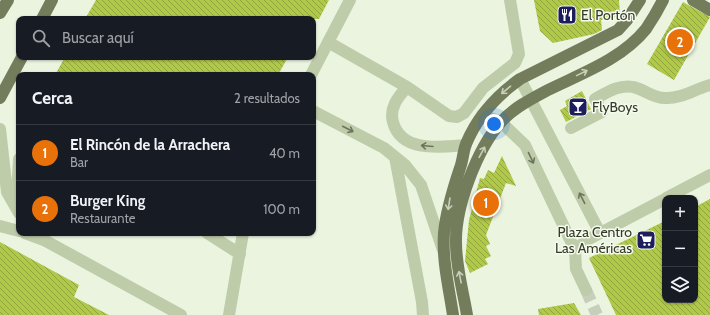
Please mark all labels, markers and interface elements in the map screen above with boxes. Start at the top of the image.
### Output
restaurant icon: El Portón [556,4,578,26]
place label: El Portón [581,6,636,24]
search box [16,16,316,60]
icon: search [30,27,52,49]
pin: 2 [667,27,693,57]
text: Buscar aquí [62,29,134,47]
one-way arrow [576,69,588,76]
one-way arrow [500,86,511,95]
text: Cerca [32,88,73,108]
text: 2 resultados [234,90,300,106]
bar icon: FlyBoys [567,96,589,118]
place label: FlyBoys [592,98,638,116]
your location [484,114,504,134]
one-way arrow [341,126,353,134]
text: El Rincón de la Arrachera [70,136,230,154]
one-way arrow [421,142,434,150]
text: 1 [43,145,47,161]
text: 40 m [269,145,300,161]
one-way arrow [479,146,487,158]
one-way arrow [528,151,535,163]
text: Bar [70,154,88,170]
pin: 1 [473,188,499,218]
text: Burger King [70,192,145,210]
one-way arrow [578,192,585,204]
map controls [662,195,698,303]
button: + [662,195,698,231]
one-way arrow [445,197,453,210]
text: 2 [42,201,48,217]
text: 100 m [263,201,300,217]
text: Restaurante [70,210,135,226]
place label: Plaza Centro Las Américas [555,223,632,257]
supermarket icon: Plaza Centro Las Américas [635,229,657,251]
button: − [662,231,698,267]
button: layers [662,267,698,303]
one-way arrow [456,271,464,284]

